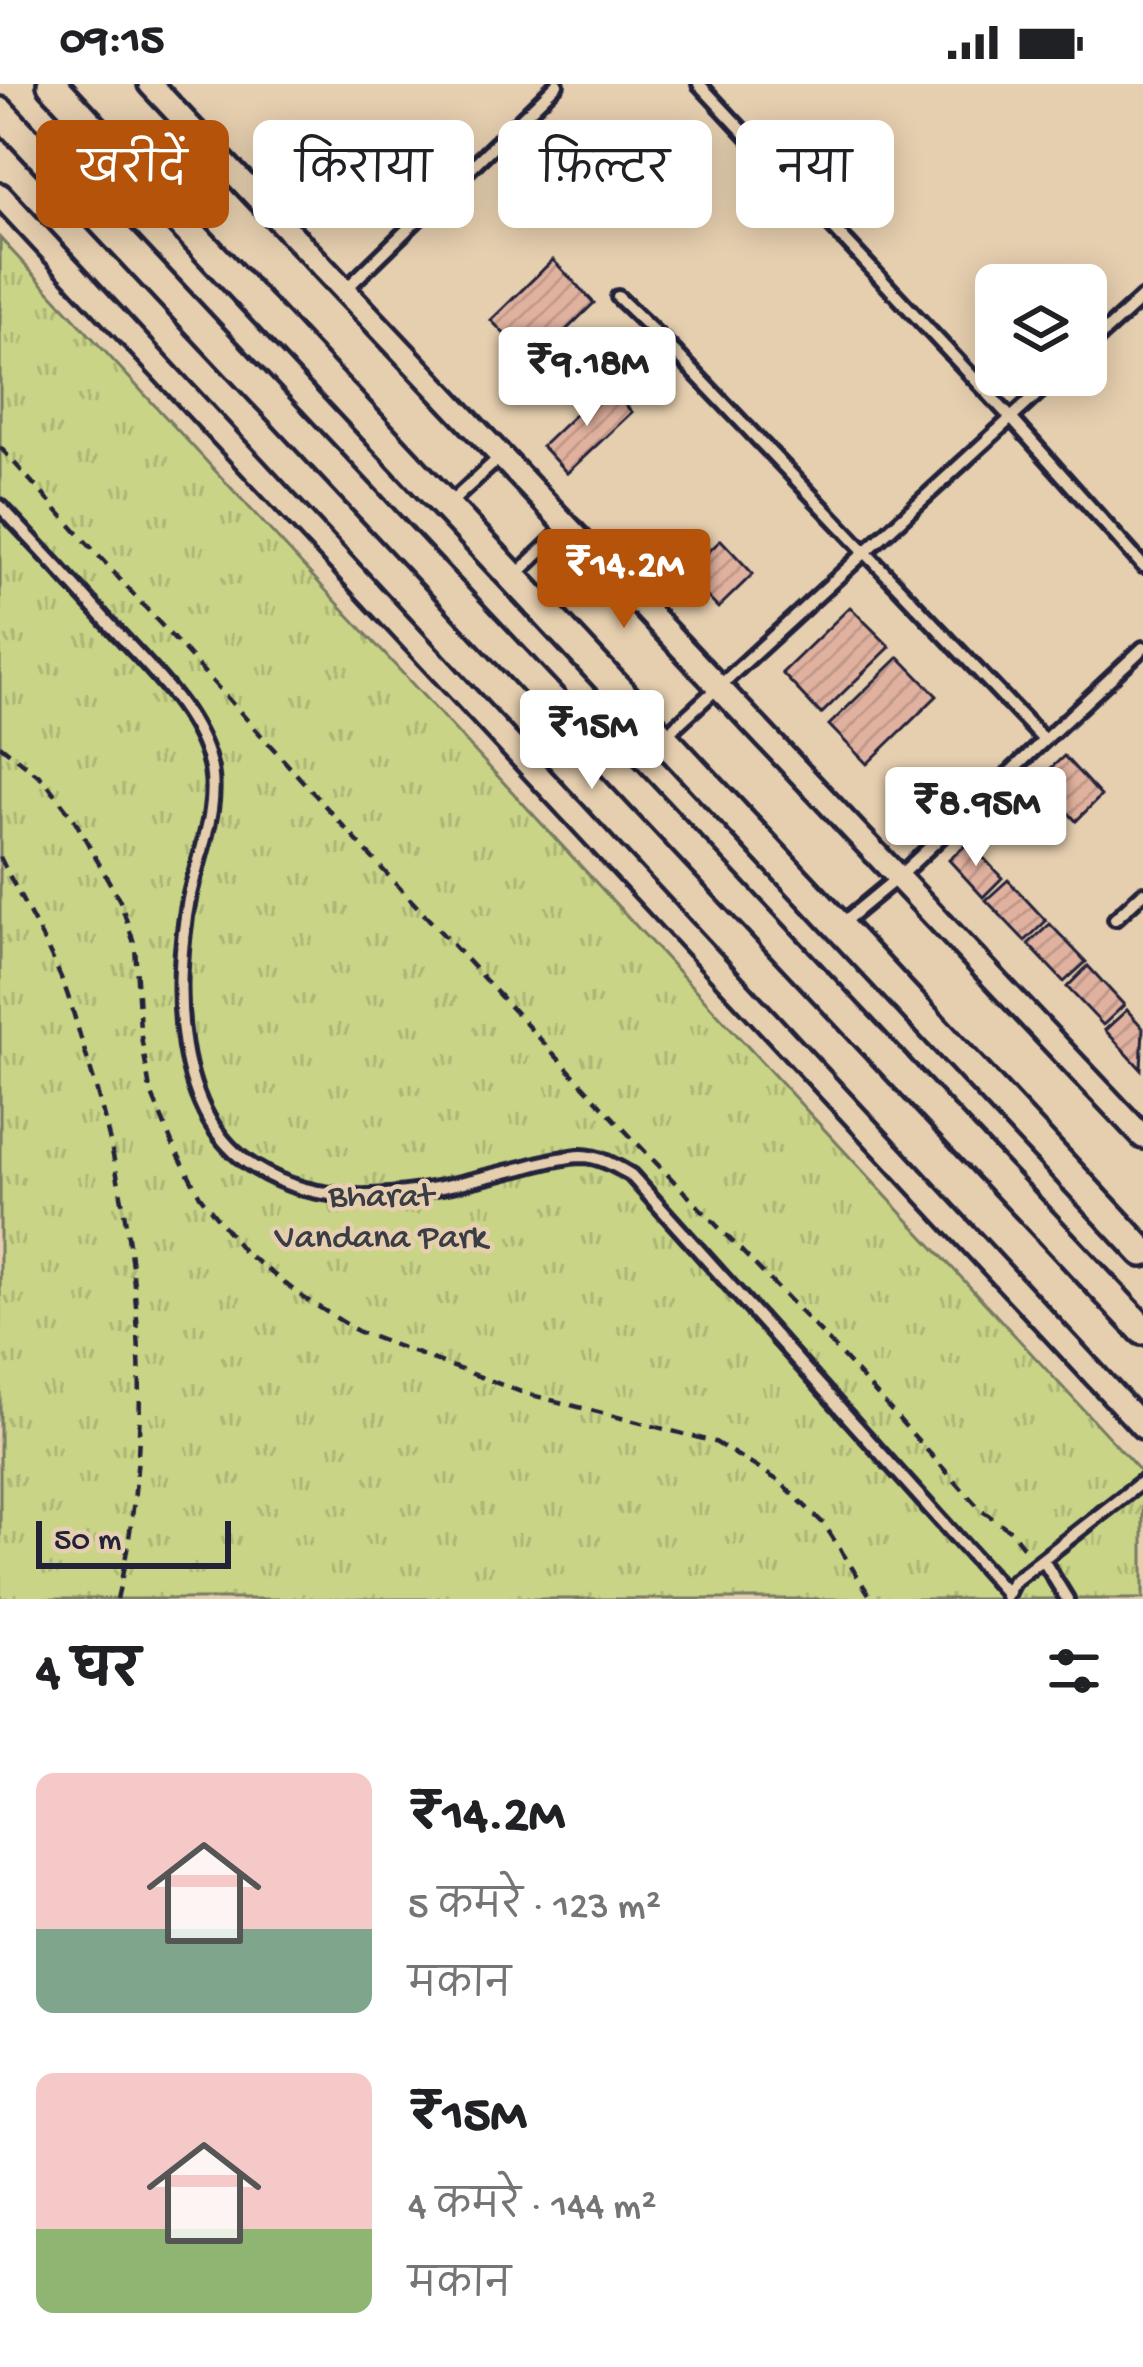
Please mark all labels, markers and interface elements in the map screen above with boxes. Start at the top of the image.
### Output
text: 09:15 [60,16,164,69]
chip: खरीदें [36,120,229,228]
chip: किराया [253,120,474,228]
chip: फ़िल्टर [498,120,712,228]
chip: नया [736,120,894,228]
map controls [975,264,1107,396]
button: layers [975,264,1107,396]
pin: ₹9.18M [489,327,685,429]
text: ₹9.18M [526,343,648,389]
pin: ₹14.2M [526,529,722,631]
text: ₹14.2M [564,545,684,591]
pin: ₹15M [521,690,663,792]
text: ₹15M [547,706,637,752]
pin: ₹8.95M [878,767,1074,869]
text: ₹8.95M [912,783,1040,829]
park label: Bharat Vandana Park [274,1177,490,1261]
scale bar [36,1515,231,1568]
text: 50 m [54,1523,121,1561]
icon: filters [1041,1638,1107,1704]
text: 4 घर [36,1646,140,1706]
text: ₹14.2M [408,1789,564,1849]
icon: home [132,1821,276,1965]
text: 5 कमरे · 123 m² [408,1886,661,1932]
text: मकान [408,1965,511,2011]
text: ₹15M [408,2089,526,2149]
icon: home [132,2121,276,2265]
text: 4 कमरे · 144 m² [408,2186,657,2232]
text: मकान [408,2265,511,2311]

